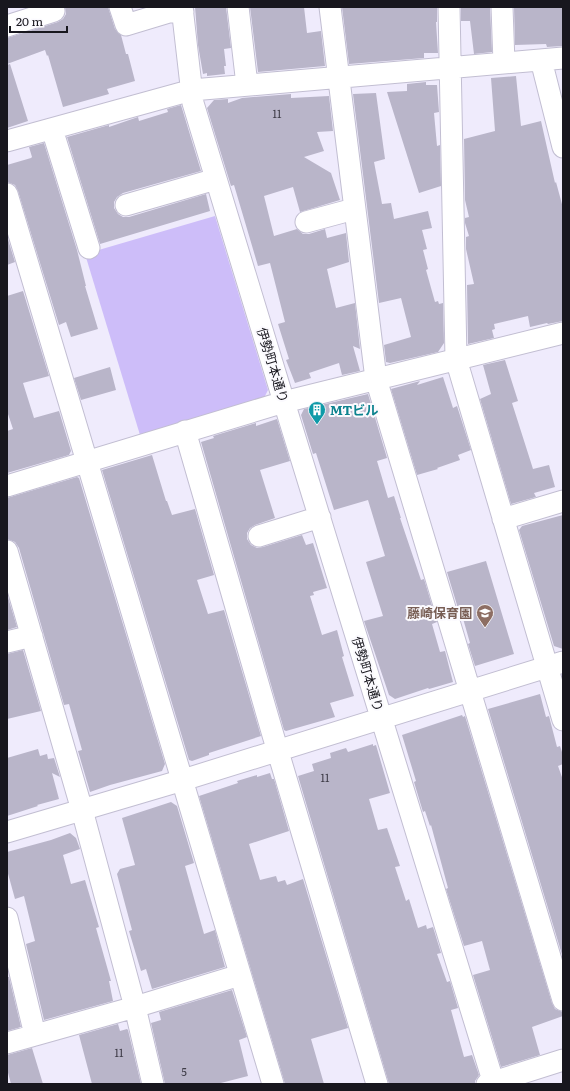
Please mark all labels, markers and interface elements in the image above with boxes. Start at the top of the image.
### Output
scale bar [10,8,67,34]
text: 20 m [16,12,43,30]
house number: 11 [273,105,282,121]
street label: 伊勢町本通り [253,325,294,405]
building icon: MTビル [307,400,327,425]
place label: MTビル [330,400,378,419]
place label: 藤崎保育園 [407,603,472,622]
school or university icon: 藤崎保育園 [475,603,495,628]
street label: 伊勢町本通り [348,634,389,714]
house number: 11 [321,769,330,785]
house number: 11 [115,1044,124,1060]
house number: 5 [181,1063,187,1079]

